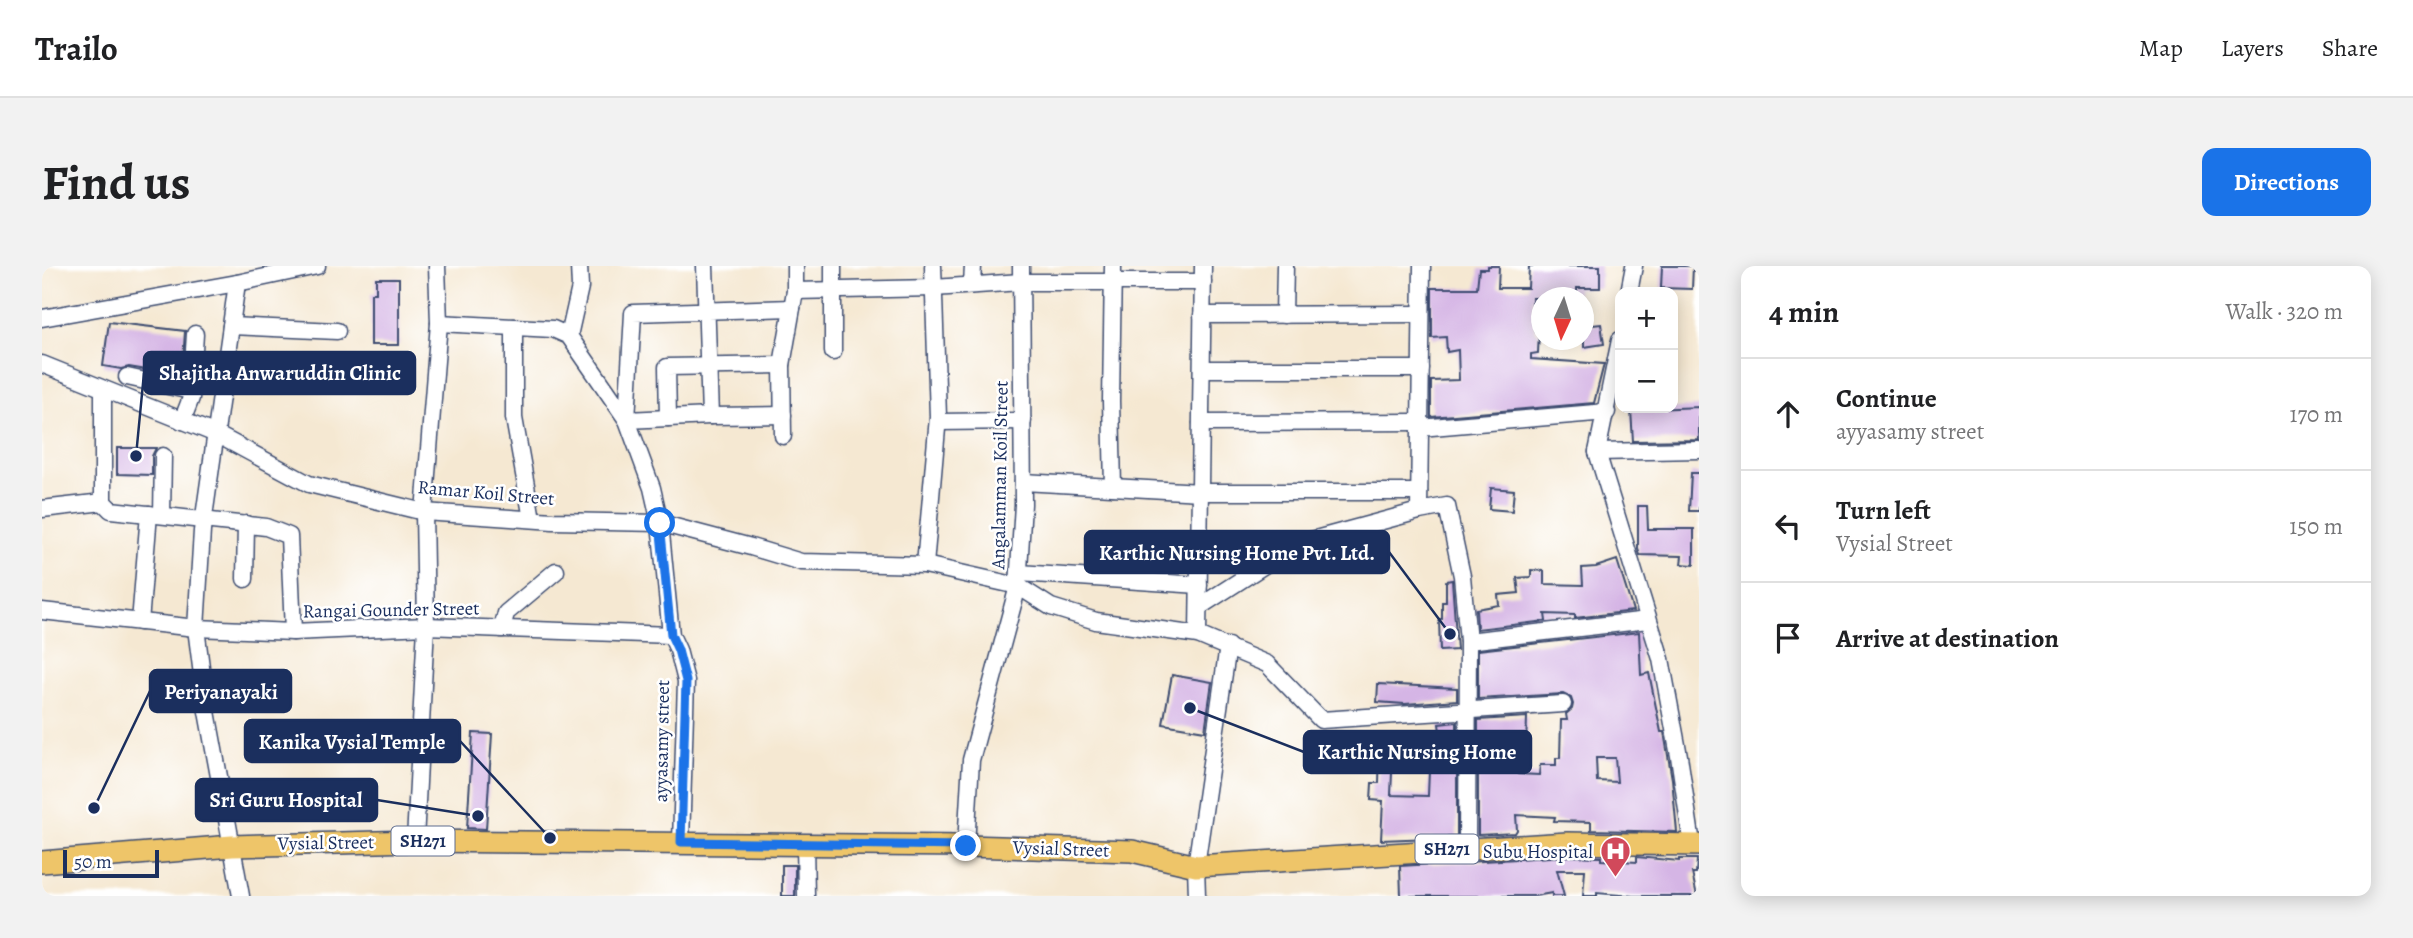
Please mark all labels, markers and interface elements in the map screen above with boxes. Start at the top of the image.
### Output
text: Trailo [35,26,118,71]
text: Map [2139,32,2183,64]
text: Layers [2221,32,2284,64]
text: Share [2322,32,2378,64]
button: Directions [2202,148,2371,216]
text: Find us [42,149,190,216]
north arrow [1531,287,1594,350]
map controls [1615,287,1678,413]
button: + [1615,287,1678,350]
text: 4 min [1769,292,1839,332]
text: Walk · 320 m [2226,296,2343,327]
button: − [1615,350,1678,413]
callout: Shajitha Anwaruddin Clinic [144,352,415,394]
text: Shajitha Anwaruddin Clinic [159,359,401,387]
street label: Angalamman Koil Street [985,380,1015,571]
text: Continue [1836,381,1937,416]
icon: ahead [1769,395,1807,433]
text: 170 m [2290,399,2343,430]
text: ayyasamy street [1836,416,1984,447]
street label: Ramar Koil Street [417,474,555,512]
text: Turn left [1836,493,1931,528]
route start [644,507,675,538]
icon: left [1769,507,1807,545]
text: 150 m [2289,511,2343,542]
text: Vysial Street [1836,528,1953,559]
callout: Karthic Nursing Home Pvt. Ltd. [1085,531,1389,573]
text: Karthic Nursing Home Pvt. Ltd. [1099,539,1375,567]
street label: Rangai Gounder Street [302,595,480,625]
icon: arrive [1769,619,1807,657]
text: Arrive at destination [1836,621,2059,656]
callout: Periyanayaki [150,670,291,712]
text: Periyanayaki [164,678,278,706]
street label: ayyasamy street [648,680,676,802]
callout: Kanika Vysial Temple [245,720,460,762]
text: Kanika Vysial Temple [258,728,446,756]
callout: Karthic Nursing Home [1304,731,1531,773]
text: Karthic Nursing Home [1317,738,1517,766]
callout: Sri Guru Hospital [196,779,377,821]
text: Sri Guru Hospital [210,786,363,814]
road number: SH271 [392,826,454,856]
street label: Vysial Street [277,829,374,857]
route end [950,830,981,861]
street label: Vysial Street [1011,834,1110,864]
road number: SH271 [1416,834,1478,864]
hospital icon: Subu Hospital [1599,835,1633,879]
place label: Subu Hospital [1483,839,1593,865]
scale bar [63,847,159,879]
text: 50 m [74,849,112,875]

